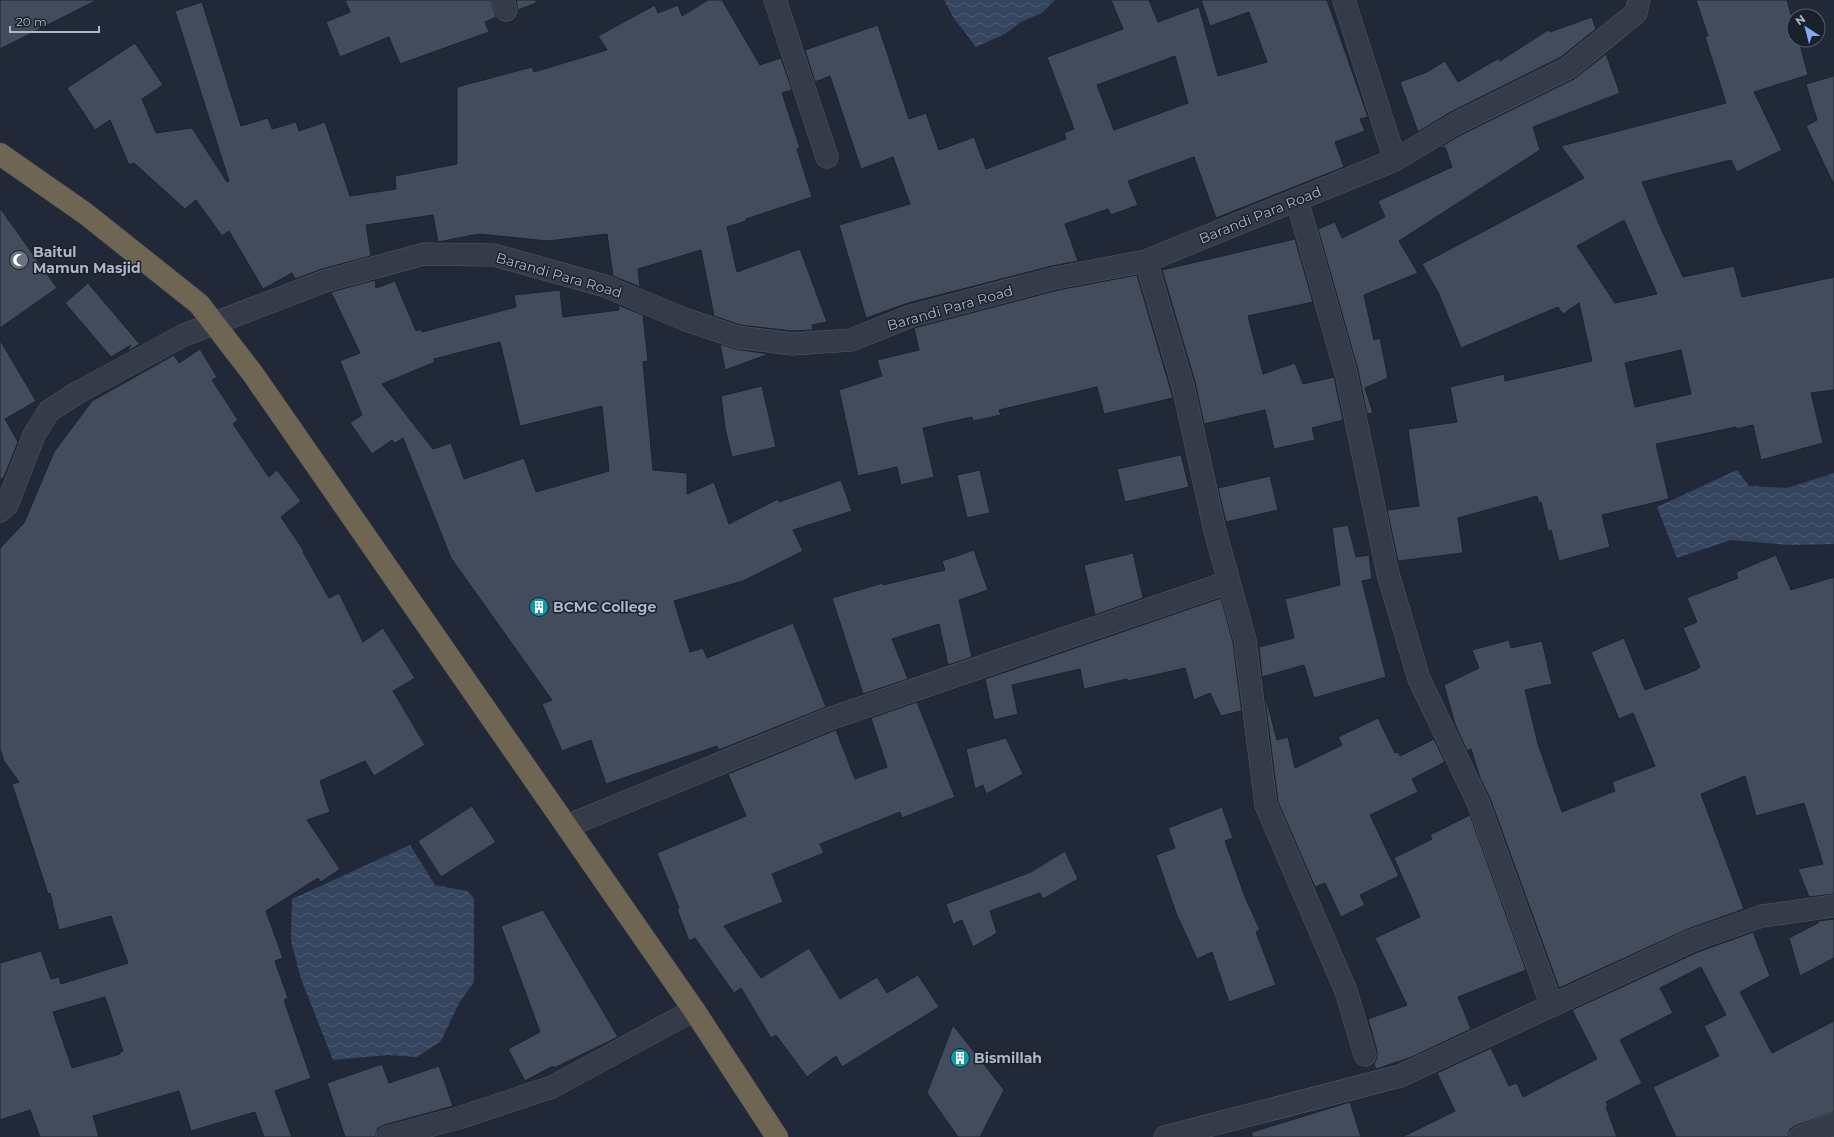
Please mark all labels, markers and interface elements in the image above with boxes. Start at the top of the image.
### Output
scale bar [10,8,99,34]
north arrow [1786,8,1826,48]
text: N [1792,12,1808,28]
text: 20 m [16,14,47,29]
street label: Barandi Para Road [1196,182,1324,248]
place label: Baitul Mamun Masjid [33,243,141,277]
street label: Barandi Para Road [494,248,624,302]
mosque icon: Baitul Mamun Masjid [8,249,30,271]
street label: Barandi Para Road [885,281,1015,335]
building icon: BCMC College [528,596,550,618]
place label: BCMC College [553,598,656,616]
building icon: Bismillah [949,1047,971,1069]
place label: Bismillah [974,1049,1042,1067]

